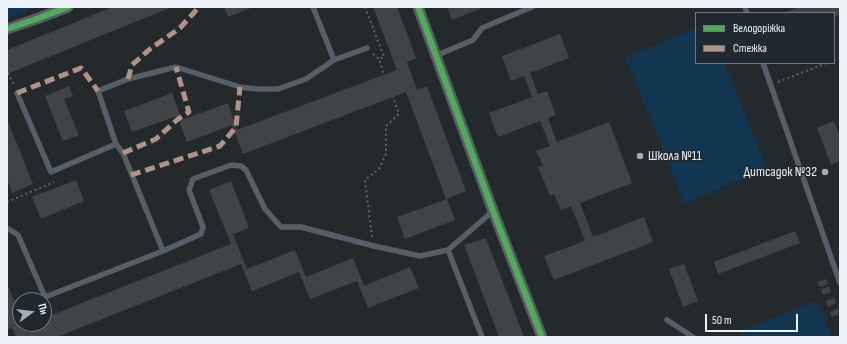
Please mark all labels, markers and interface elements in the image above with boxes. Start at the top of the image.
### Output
legend [695,12,835,64]
text: Велодоріжка [733,21,785,36]
text: Стежка [733,41,767,56]
place label: Школа №11 [648,148,702,164]
marker: Школа №11 [635,151,645,161]
place label: Дитсадок №32 [743,164,817,180]
marker: Дитсадок №32 [820,167,830,177]
north arrow [12,292,52,332]
text: Пн [35,302,51,316]
scale bar [707,306,800,332]
text: 50 m [712,313,732,328]

